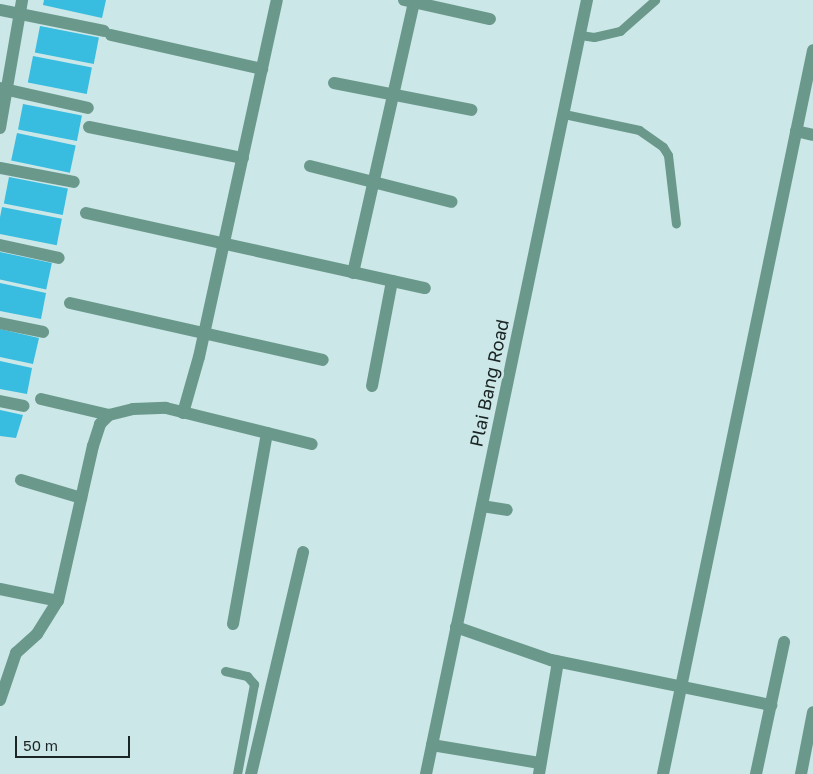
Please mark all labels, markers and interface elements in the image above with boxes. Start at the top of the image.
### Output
street label: Plai Bang Road [465,317,513,449]
scale bar [18,726,132,758]
text: 50 m [23,736,58,754]

